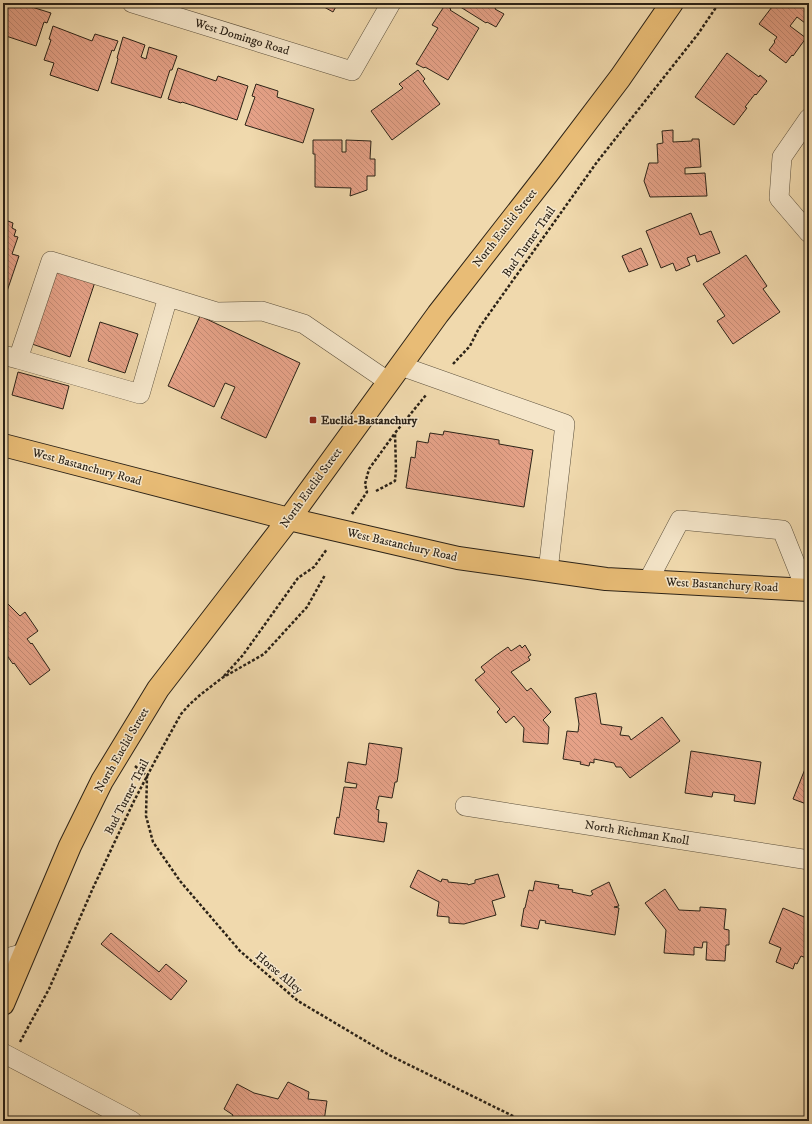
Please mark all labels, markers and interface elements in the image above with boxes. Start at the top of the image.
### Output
street label: West Domingo Road [192,15,291,59]
street label: North Euclid Street [470,186,540,270]
street label: Bud Turner Trail [499,203,559,280]
place label: Euclid-Bastanchury [321,413,418,428]
marker: Euclid-Bastanchury [308,415,318,425]
street label: West Bastanchury Road [30,445,143,489]
street label: North Euclid Street [277,445,345,531]
street label: West Bastanchury Road [345,525,458,565]
street label: West Bastanchury Road [664,575,779,595]
street label: North Euclid Street [92,705,152,795]
street label: Bud Turner Trail [102,756,153,837]
street label: North Richman Knoll [584,817,691,849]
street label: Horse Alley [252,949,306,997]

